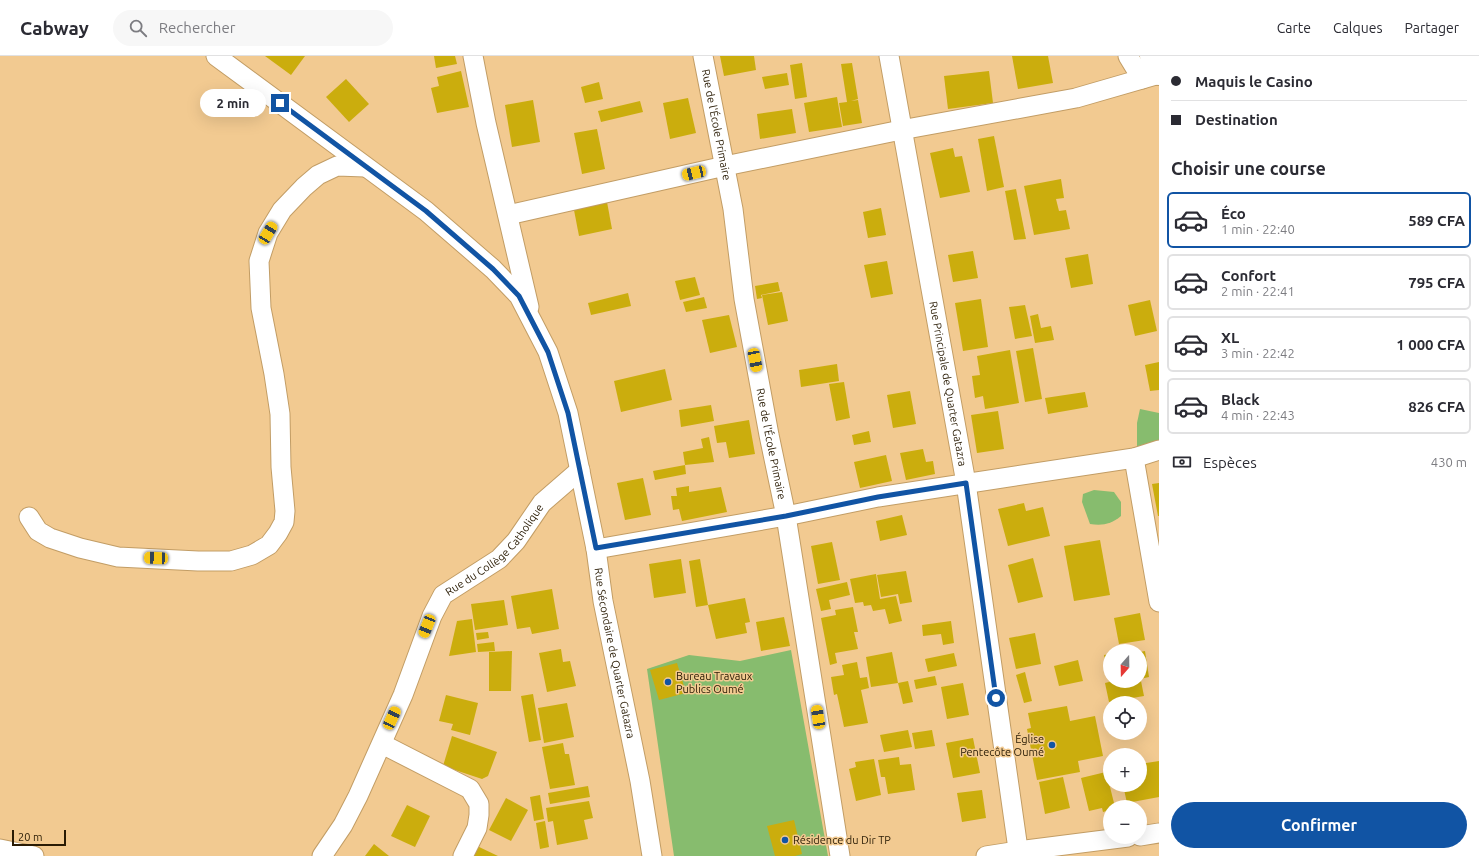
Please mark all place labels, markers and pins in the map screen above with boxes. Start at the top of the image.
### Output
place label: Bureau Travaux Publics Oumé [676,670,753,695]
marker: Bureau Travaux Publics Oumé [663,677,673,687]
place label: Église Pentecôte Oumé [960,732,1044,758]
marker: Église Pentecôte Oumé [1047,740,1057,750]
place label: Résidence du Dir TP [793,834,891,846]
marker: Résidence du Dir TP [780,835,790,845]

